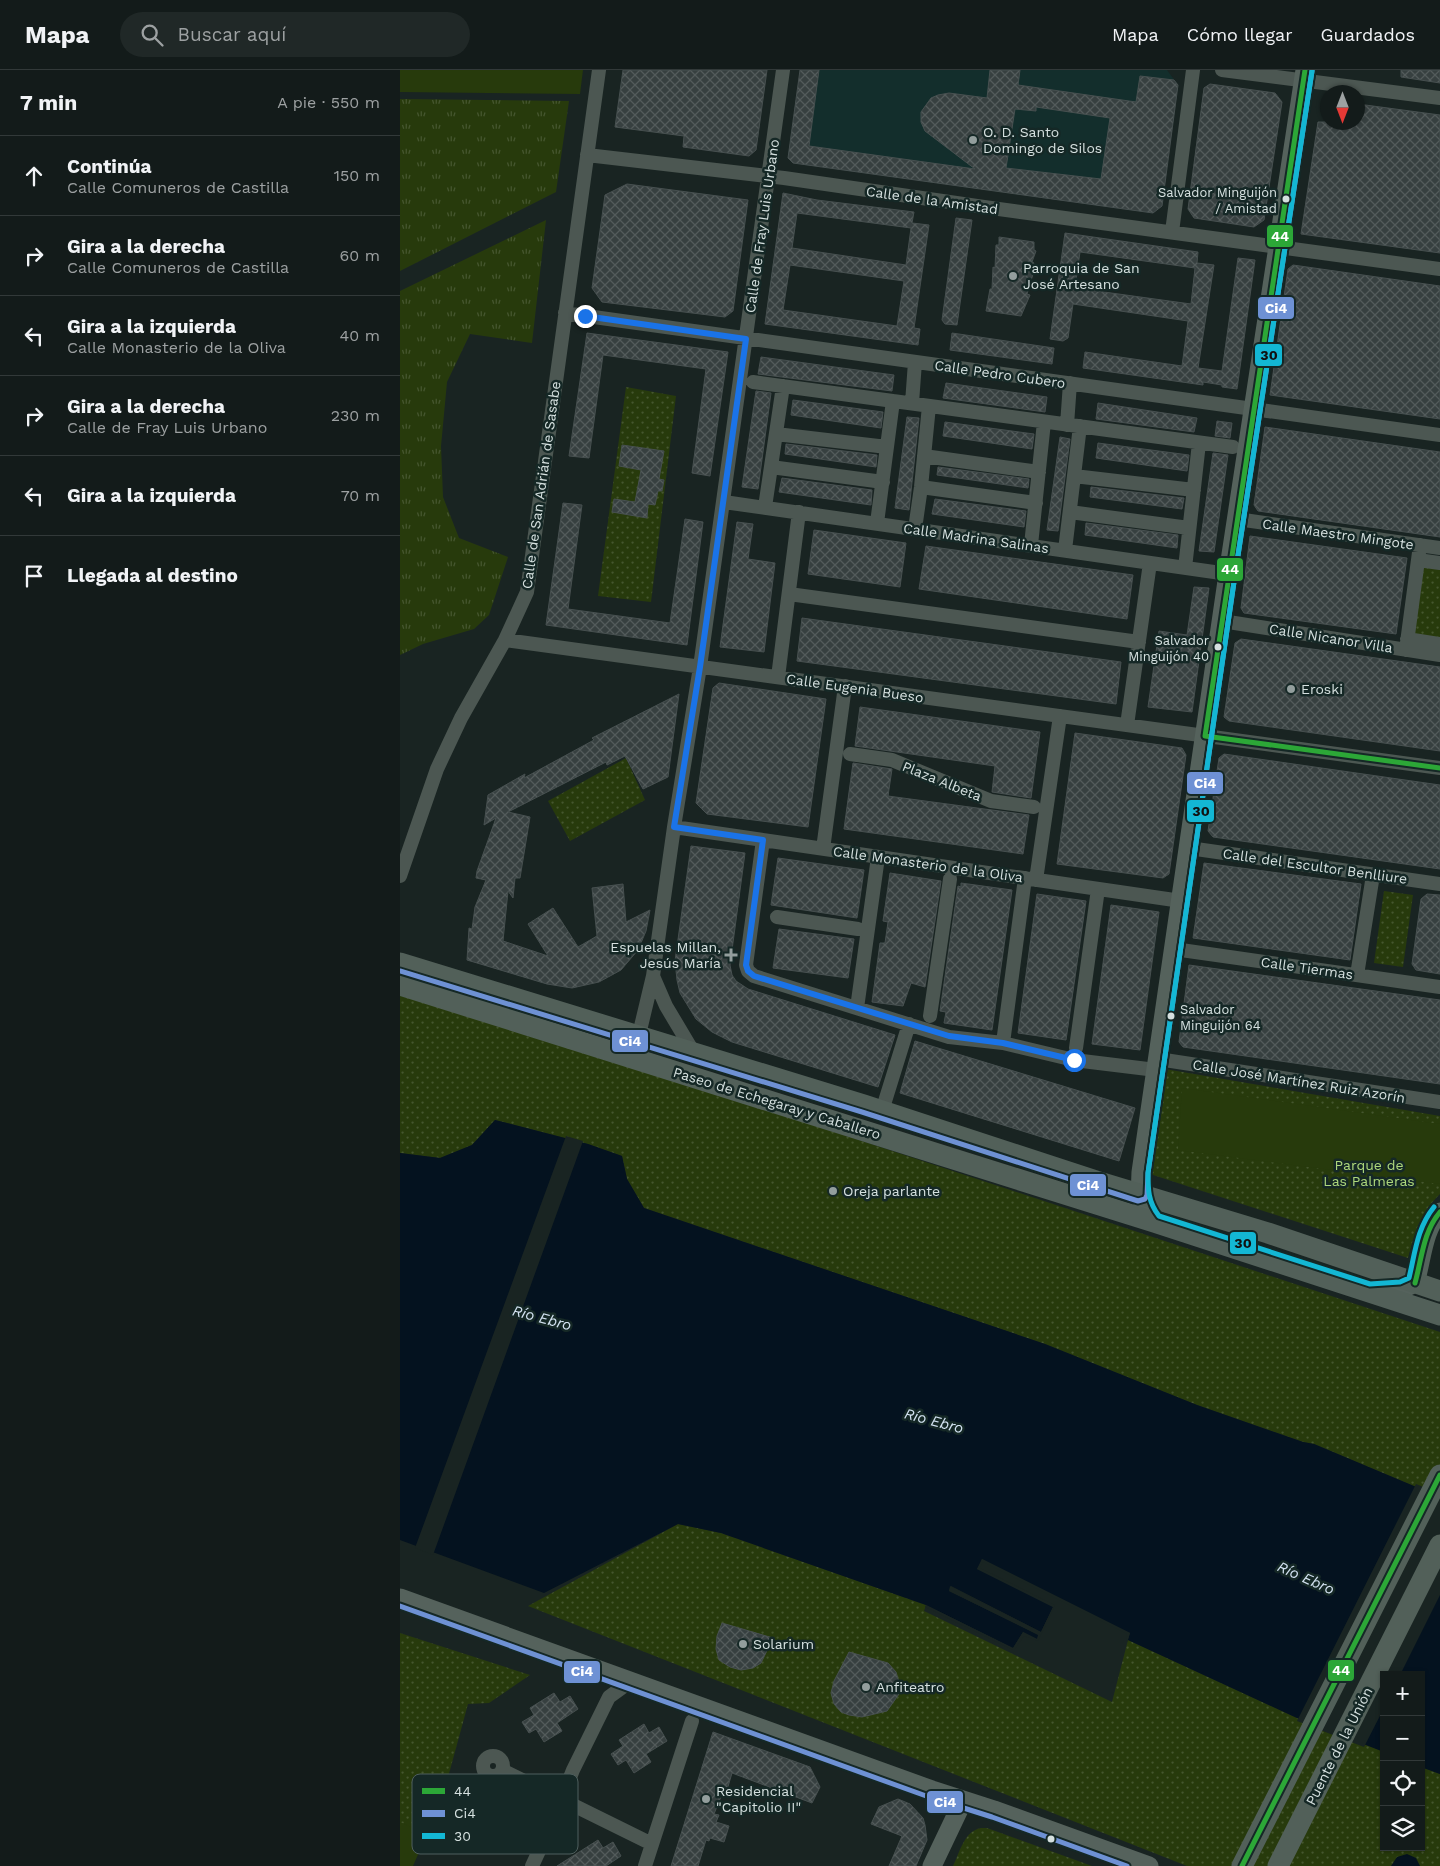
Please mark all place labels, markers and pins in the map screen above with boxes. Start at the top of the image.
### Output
place label: O. D. Santo Domingo de Silos [983,124,1102,156]
marker: O. D. Santo Domingo de Silos [967,134,979,146]
place label: Salvador Minguijón / Amistad [1158,185,1277,216]
marker: Salvador Minguijón / Amistad [1281,194,1291,204]
place label: Parroquia de San José Artesano [1023,260,1140,292]
marker: Parroquia de San José Artesano [1007,270,1019,282]
place label: Salvador Minguijón 40 [1128,633,1209,664]
marker: Salvador Minguijón 40 [1213,642,1223,652]
place label: Eroski [1301,681,1343,697]
marker: Eroski [1285,683,1297,695]
place label: Espuelas Millan, Jesús María [610,939,721,971]
marker: Espuelas Millan, Jesús María [725,949,737,961]
place label: Salvador Minguijón 64 [1180,1002,1261,1033]
marker: Salvador Minguijón 64 [1166,1011,1176,1021]
place label: Oreja parlante [843,1183,940,1199]
marker: Oreja parlante [827,1185,839,1197]
place label: Solarium [753,1636,814,1652]
marker: Solarium [737,1638,749,1650]
place label: Anfiteatro [876,1679,944,1695]
marker: Anfiteatro [860,1681,872,1693]
place label: Residencial "Capitolio II" [716,1783,801,1815]
marker: Residencial "Capitolio II" [700,1793,712,1805]
unlabelled marker [1046,1834,1056,1844]

